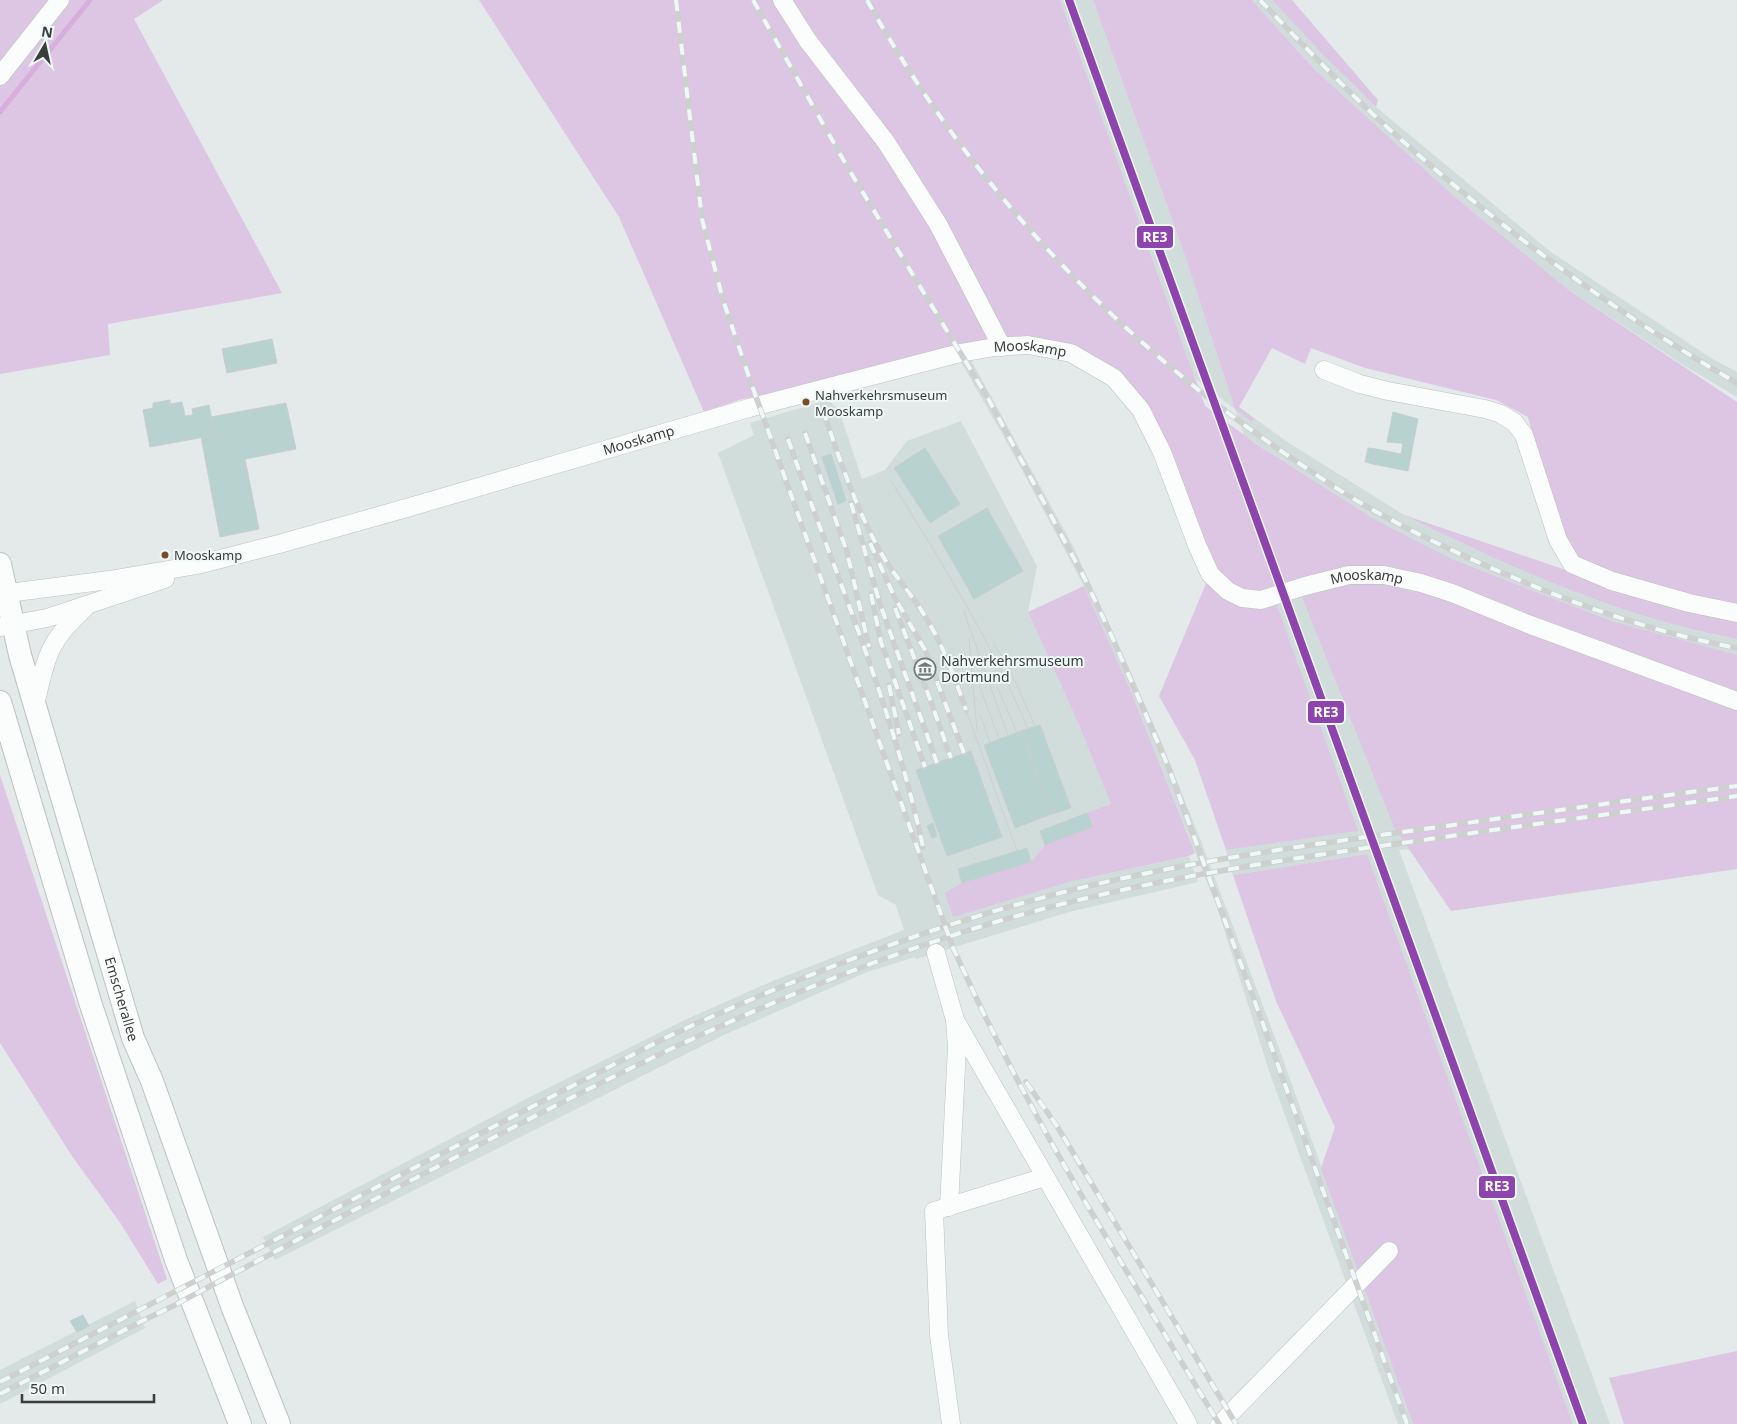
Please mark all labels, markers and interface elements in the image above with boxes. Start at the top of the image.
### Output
north arrow [20,20,70,70]
text: N [40,21,54,42]
line badge: RE3 [1136,225,1174,249]
text: RE3 [1142,227,1168,246]
street label: Mooskamp [993,335,1068,361]
place label: Nahverkehrsmuseum Mooskamp [815,386,947,420]
marker: Nahverkehrsmuseum Mooskamp [801,397,811,407]
street label: Mooskamp [600,420,676,459]
place label: Mooskamp [174,546,242,564]
marker: Mooskamp [160,550,170,560]
street label: Mooskamp [1328,565,1405,588]
place label: Nahverkehrsmuseum Dortmund [941,651,1084,686]
museum icon: Nahverkehrsmuseum Dortmund [913,657,937,681]
line badge: RE3 [1307,700,1345,724]
text: RE3 [1313,702,1339,721]
street label: Emscherallee [101,954,144,1044]
line badge: RE3 [1478,1175,1516,1199]
text: RE3 [1484,1176,1510,1195]
scale bar [22,1372,155,1404]
text: 50 m [30,1378,65,1398]

